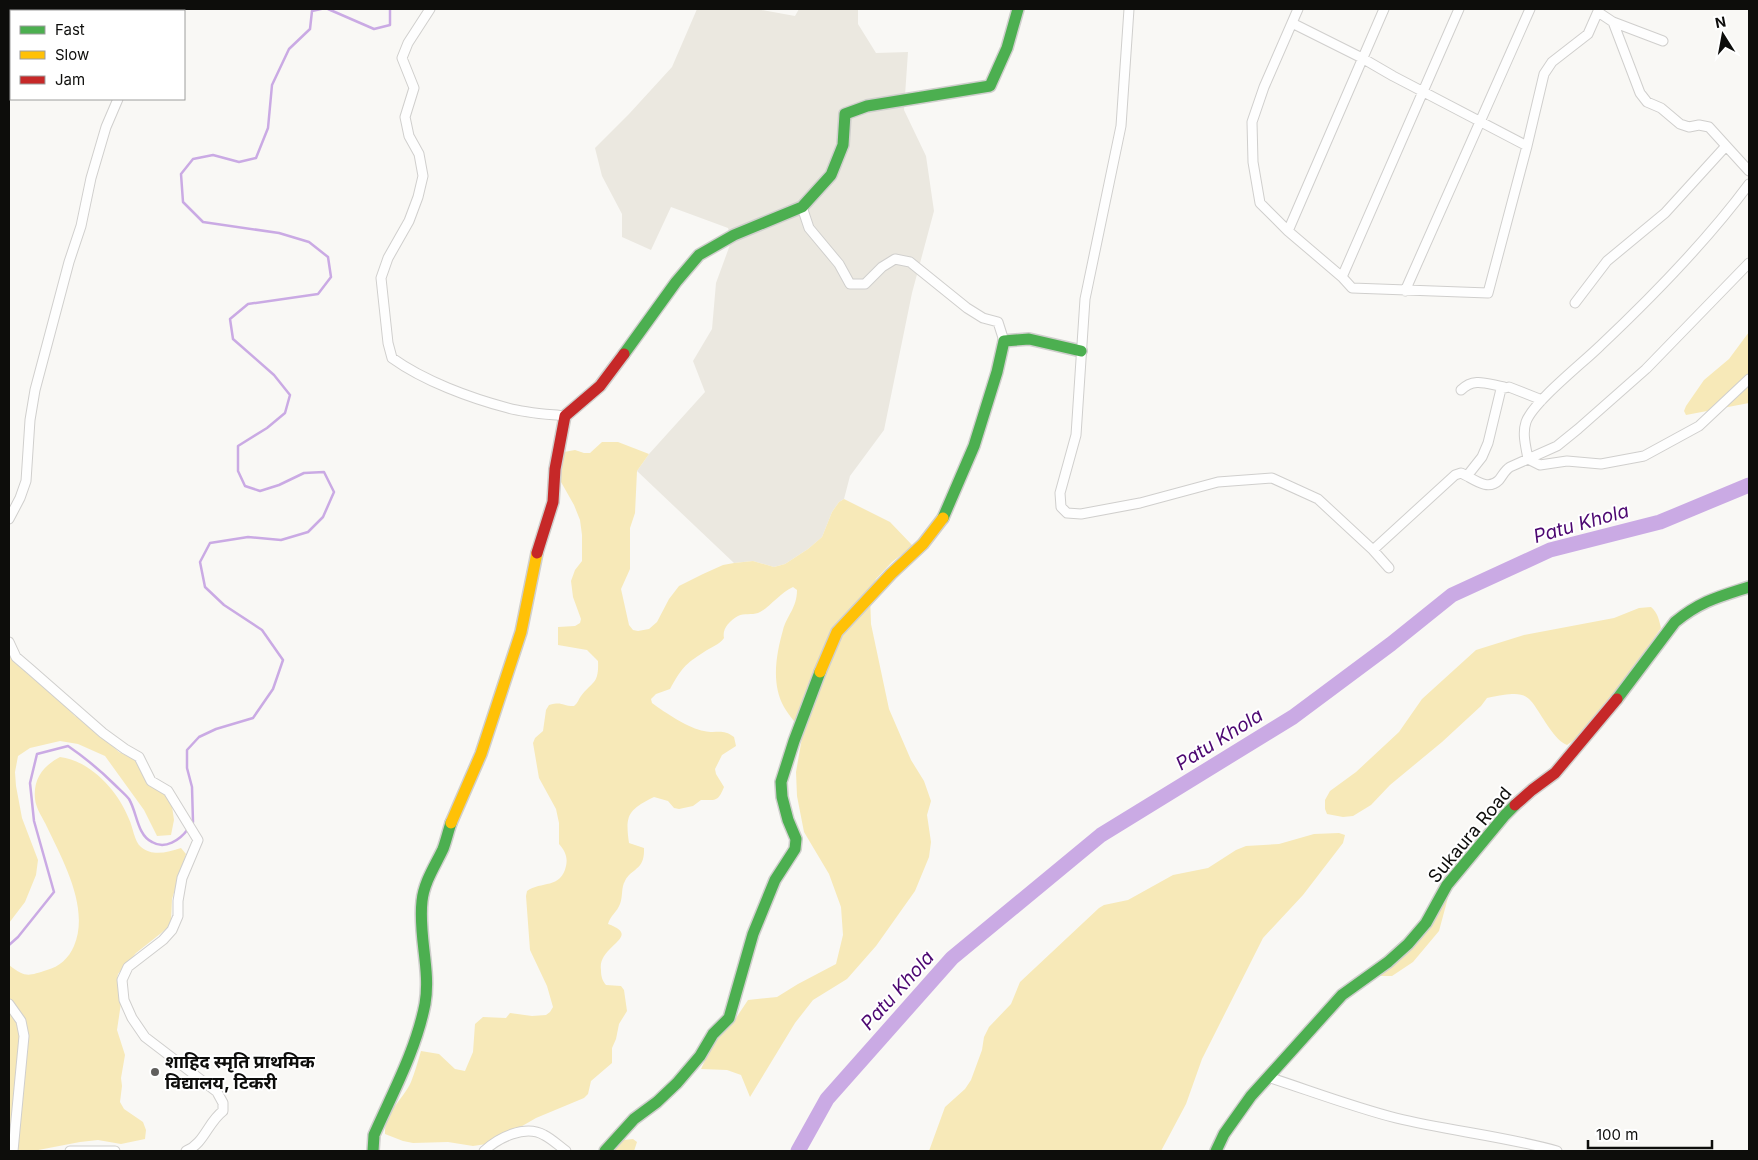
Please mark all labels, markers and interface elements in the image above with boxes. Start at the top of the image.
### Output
legend [10,10,185,100]
north arrow [1698,10,1748,60]
text: N [1714,12,1727,31]
text: Fast [55,20,85,39]
text: Slow [55,45,89,64]
text: Jam [55,70,85,89]
water label: Patu Khola [1531,499,1632,548]
water label: Patu Khola [1172,703,1267,775]
street label: Sukaura Road [1424,783,1516,887]
water label: Patu Khola [856,946,939,1035]
place label: शाहिद स्मृति प्राथमिक विद्यालय, टिकरी [165,1051,316,1093]
marker: शाहिद स्मृति प्राथमिक विद्यालय, टिकरी [149,1066,161,1078]
scale bar [1588,1118,1712,1150]
text: 100 m [1596,1125,1638,1144]

